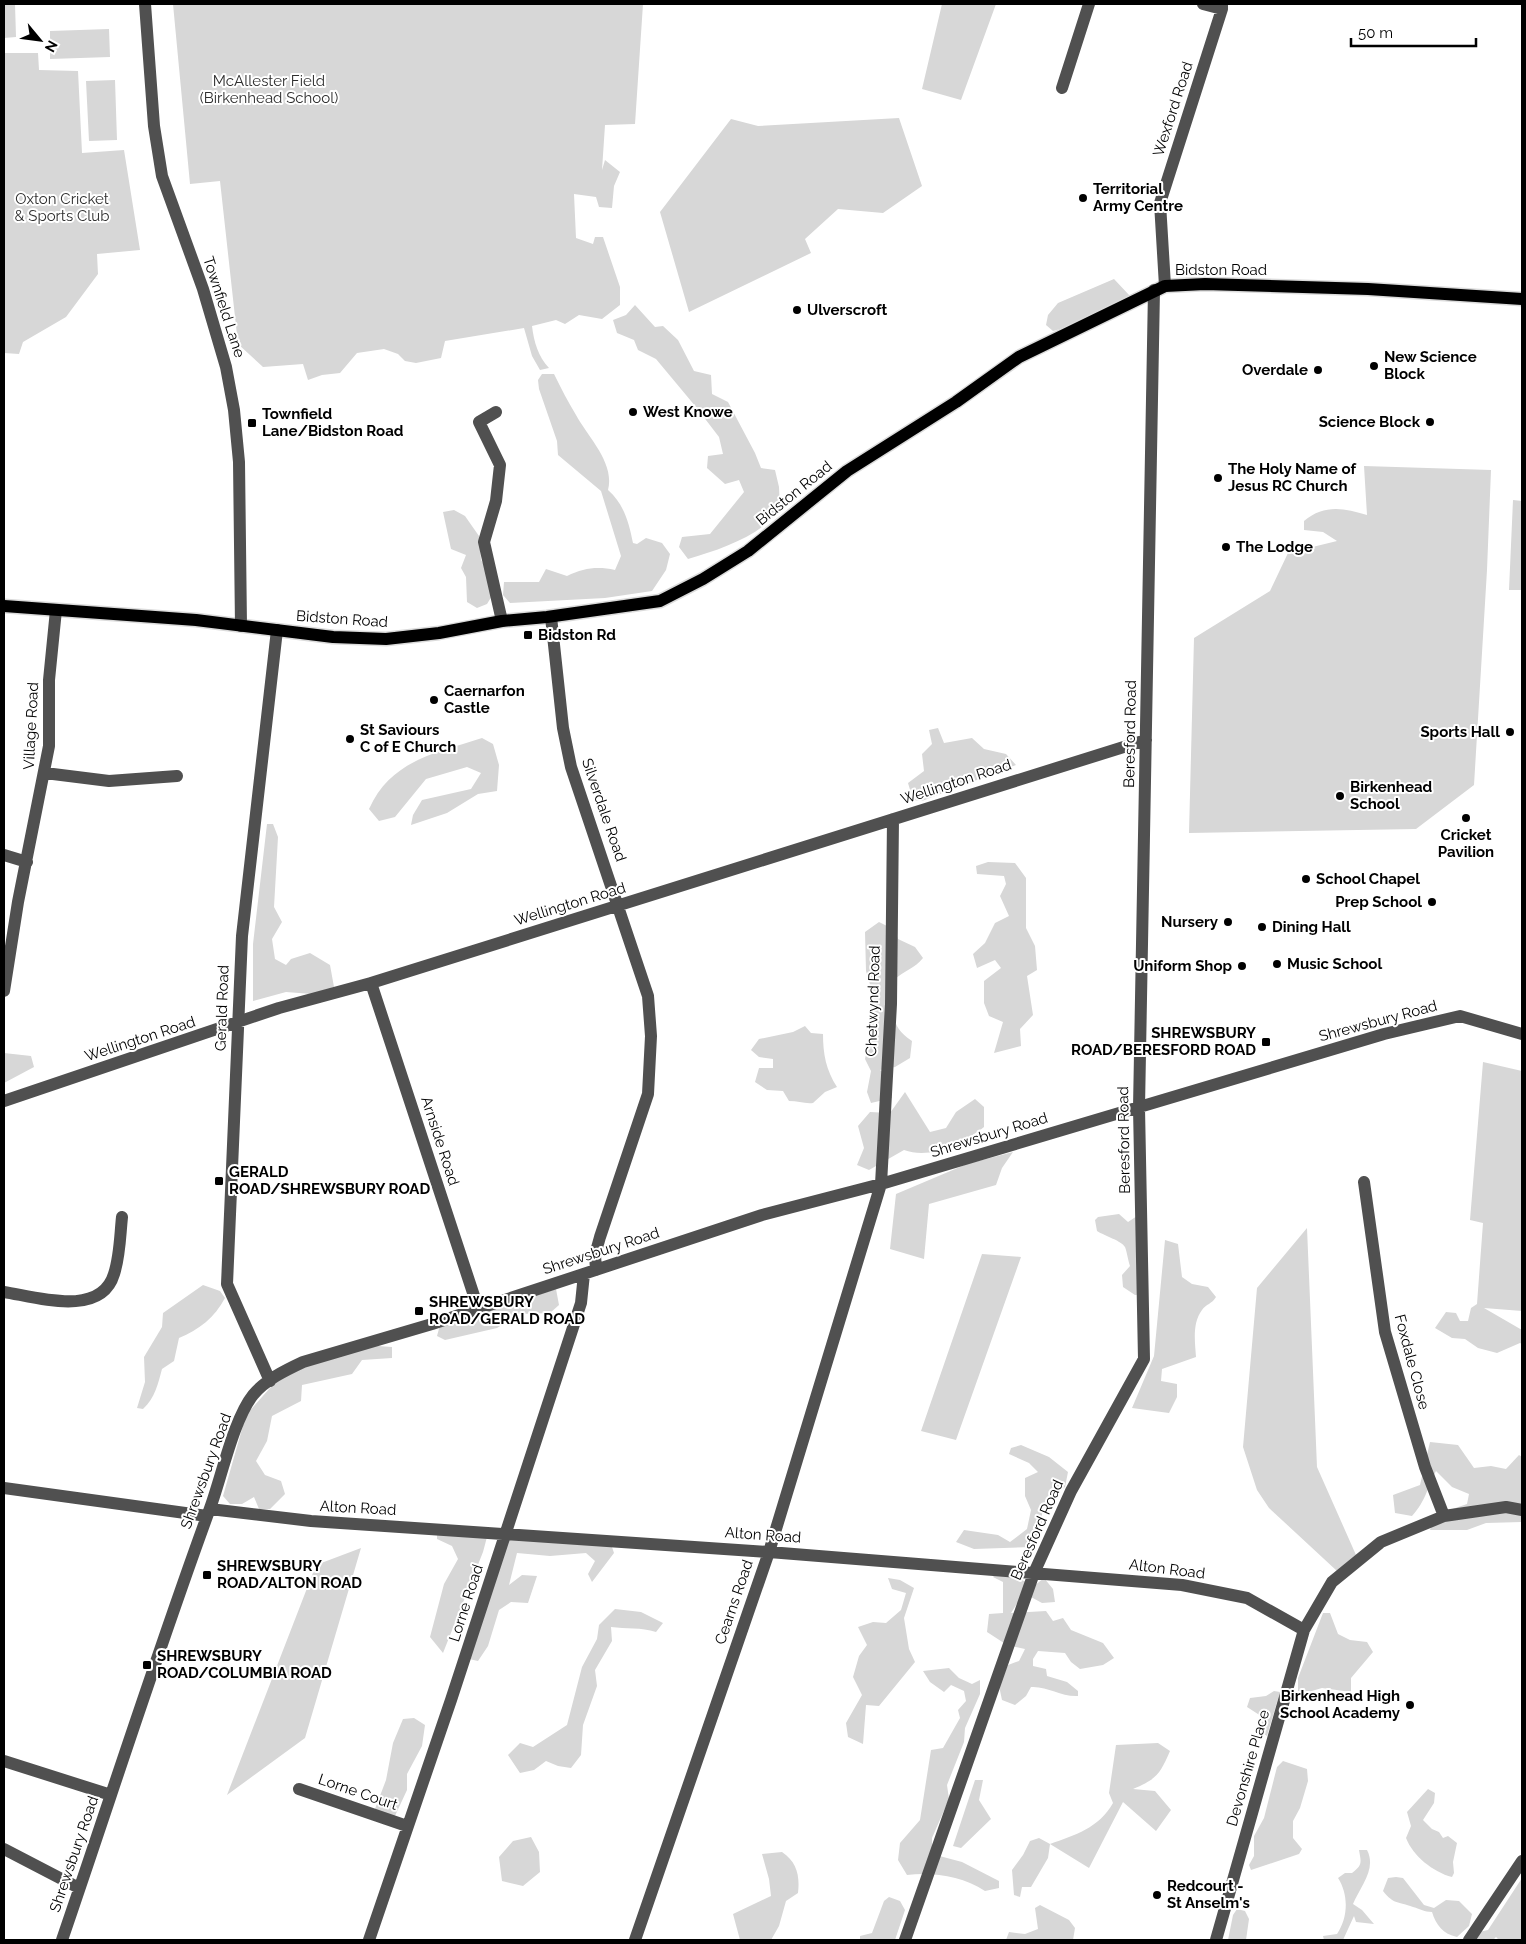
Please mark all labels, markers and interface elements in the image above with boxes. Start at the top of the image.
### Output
north arrow [15,15,65,65]
scale bar [1351,15,1476,47]
text: 50 m [1358,24,1393,42]
text: N [42,38,61,55]
street label: Wexford Road [1149,59,1197,159]
park label: McAllester Field (Birkenhead School) [200,72,338,107]
place label: Territorial Army Centre [1093,180,1183,215]
park label: Oxton Cricket & Sports Club [14,190,110,225]
marker: Territorial Army Centre [1077,192,1089,204]
street label: Townfield Lane [199,254,249,360]
street label: Bidston Road [1175,261,1267,279]
place label: Ulverscroft [807,301,887,319]
marker: Ulverscroft [791,304,803,316]
place label: New Science Block [1384,348,1477,383]
marker: New Science Block [1368,360,1380,372]
place label: Overdale [1242,361,1308,379]
marker: Overdale [1312,364,1324,376]
place label: West Knowe [643,403,733,421]
place label: Townfield Lane/Bidston Road [262,405,404,440]
marker: West Knowe [627,406,639,418]
place label: Science Block [1319,413,1421,431]
marker: Science Block [1424,416,1436,428]
marker: Townfield Lane/Bidston Road [246,417,258,429]
street label: Bidston Road [753,457,835,529]
place label: The Holy Name of Jesus RC Church [1228,460,1356,495]
marker: The Holy Name of Jesus RC Church [1212,472,1224,484]
place label: The Lodge [1236,538,1313,556]
marker: The Lodge [1220,541,1232,553]
street label: Bidston Road [295,607,389,631]
place label: Bidston Rd [538,626,616,644]
marker: Bidston Rd [522,629,534,641]
street label: Beresford Road [1120,680,1140,788]
street label: Village Road [20,682,42,770]
place label: Caernarfon Castle [444,682,525,717]
marker: Caernarfon Castle [428,694,440,706]
place label: St Saviours C of E Church [360,721,456,756]
place label: Sports Hall [1420,723,1500,741]
marker: Sports Hall [1504,726,1516,738]
marker: St Saviours C of E Church [344,733,356,745]
street label: Silverdale Road [578,756,630,864]
street label: Wellington Road [898,756,1014,808]
place label: Birkenhead School [1350,778,1433,813]
marker: Birkenhead School [1334,790,1346,802]
marker: Cricket Pavilion [1460,812,1472,824]
place label: Cricket Pavilion [1438,826,1494,861]
place label: School Chapel [1316,870,1420,888]
marker: School Chapel [1300,873,1312,885]
street label: Wellington Road [512,879,628,929]
place label: Prep School [1335,893,1422,911]
marker: Prep School [1426,896,1438,908]
place label: Nursery [1161,913,1219,931]
marker: Nursery [1222,916,1234,928]
place label: Dining Hall [1272,918,1351,936]
marker: Dining Hall [1256,921,1268,933]
street label: Chetwynd Road [862,945,884,1057]
place label: Music School [1287,955,1382,973]
place label: Uniform Shop [1133,957,1232,975]
marker: Music School [1271,958,1283,970]
marker: Uniform Shop [1236,960,1248,972]
street label: Gerald Road [212,965,232,1051]
street label: Shrewsbury Road [1317,997,1439,1045]
street label: Wellington Road [82,1013,198,1065]
place label: SHREWSBURY ROAD/BERESFORD ROAD [1071,1024,1256,1059]
marker: SHREWSBURY ROAD/BERESFORD ROAD [1260,1036,1272,1048]
street label: Beresford Road [1114,1086,1134,1194]
street label: Arnside Road [417,1094,463,1188]
street label: Shrewsbury Road [928,1109,1050,1161]
place label: GERALD ROAD/SHREWSBURY ROAD [229,1163,430,1198]
marker: GERALD ROAD/SHREWSBURY ROAD [213,1175,225,1187]
street label: Shrewsbury Road [540,1224,662,1278]
place label: SHREWSBURY ROAD/GERALD ROAD [429,1293,585,1328]
marker: SHREWSBURY ROAD/GERALD ROAD [413,1305,425,1317]
street label: Foxdale Close [1391,1312,1433,1412]
street label: Shrewsbury Road [177,1411,235,1531]
street label: Beresford Road [1007,1477,1067,1583]
street label: Alton Road [319,1497,397,1519]
street label: Alton Road [724,1523,802,1547]
street label: Alton Road [1128,1555,1206,1583]
place label: SHREWSBURY ROAD/ALTON ROAD [217,1557,362,1592]
street label: Cearns Road [711,1557,757,1647]
street label: Lorne Road [445,1562,487,1644]
marker: SHREWSBURY ROAD/ALTON ROAD [201,1569,213,1581]
place label: SHREWSBURY ROAD/COLUMBIA ROAD [157,1647,332,1682]
marker: SHREWSBURY ROAD/COLUMBIA ROAD [141,1659,153,1671]
place label: Birkenhead High School Academy [1280,1687,1401,1722]
marker: Birkenhead High School Academy [1404,1699,1416,1711]
street label: Devonshire Place [1223,1708,1273,1828]
street label: Lorne Court [316,1770,400,1814]
street label: Shrewsbury Road [46,1794,102,1914]
place label: Redcourt - St Anselm's [1167,1877,1250,1912]
marker: Redcourt - St Anselm's [1151,1889,1163,1901]

